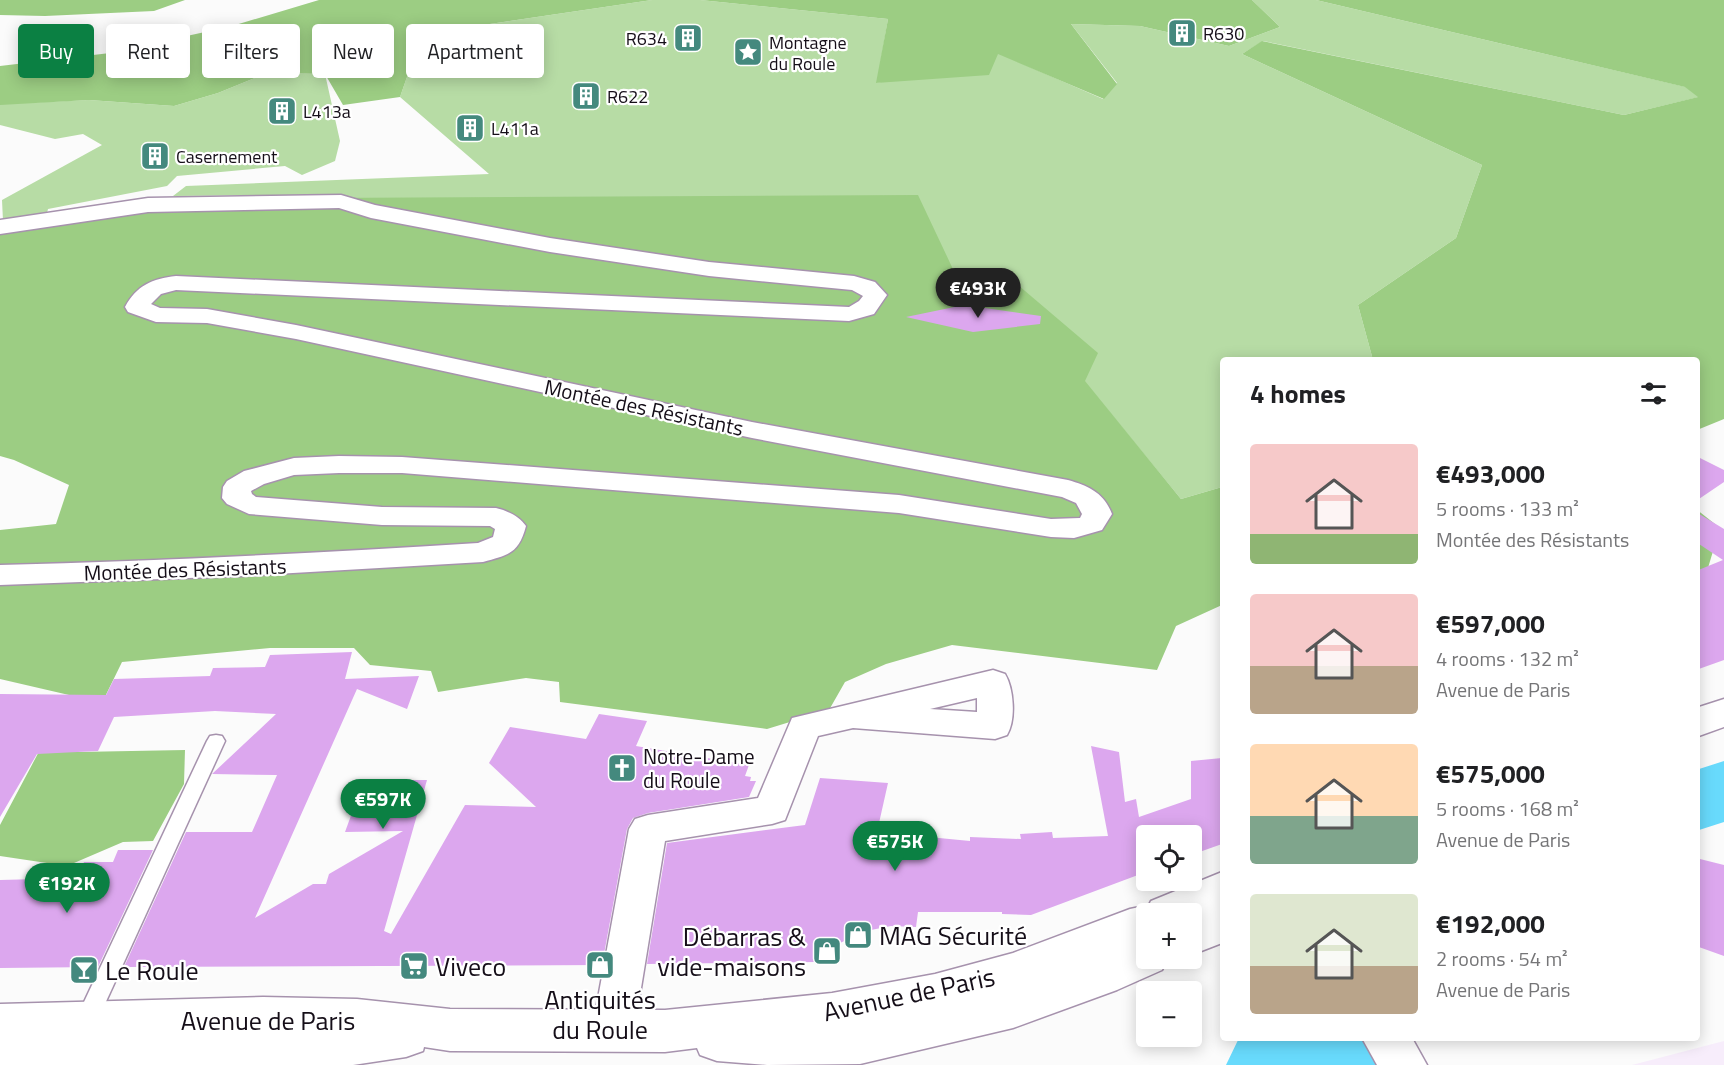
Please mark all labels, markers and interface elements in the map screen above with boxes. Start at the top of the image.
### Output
building icon: R630 [1166,17,1198,49]
place label: R630 [1203,20,1244,47]
building icon: R634 [672,22,704,54]
chip: Buy [18,24,94,78]
chip: Rent [106,24,190,78]
chip: Filters [202,24,300,78]
chip: New [312,24,394,78]
chip: Apartment [406,24,544,78]
place label: R634 [626,25,667,52]
place label: Montagne du Roule [769,29,847,77]
place icon: Montagne du Roule [732,36,764,68]
building icon: R622 [570,80,602,112]
place label: R622 [607,83,648,110]
building icon: L413a [266,95,298,127]
place label: L413a [303,98,351,125]
building icon: L411a [454,112,486,144]
place label: L411a [491,115,539,142]
building icon: Casernement [139,140,171,172]
place label: Casernement [176,143,278,170]
pin: €493K [936,268,1020,319]
text: €493K [950,272,1006,303]
street label: Montée des Résistants [541,370,747,444]
text: 4 homes [1250,374,1346,413]
icon: filters [1637,377,1670,410]
text: €493,000 [1436,454,1545,493]
icon: home [1298,468,1370,540]
text: 5 rooms · 133 m² [1436,493,1579,524]
text: Montée des Résistants [1436,524,1629,555]
street label: Montée des Résistants [83,549,287,589]
text: €597,000 [1436,604,1545,643]
icon: home [1298,618,1370,690]
text: 4 rooms · 132 m² [1436,643,1579,674]
text: Avenue de Paris [1436,674,1570,705]
place label: Notre-Dame du Roule [643,740,755,796]
church icon: Notre-Dame du Roule [606,752,638,784]
text: €575,000 [1436,754,1545,793]
icon: home [1298,768,1370,840]
pin: €597K [341,779,425,830]
text: €597K [355,783,411,814]
text: 5 rooms · 168 m² [1436,793,1579,824]
pin: €575K [853,821,937,872]
text: Avenue de Paris [1436,824,1570,855]
text: €575K [867,825,923,856]
map controls [1136,825,1202,1047]
button: locate [1136,825,1202,891]
pin: €192K [25,863,109,914]
text: €192K [39,867,95,898]
button: + [1136,903,1202,969]
text: €192,000 [1436,904,1545,943]
place label: MAG Sécurité [879,916,1027,955]
place label: Débarras & vide-maisons [657,917,806,986]
icon: home [1298,918,1370,990]
shop icon: MAG Sécurité [842,919,874,951]
shop icon: Débarras & vide-maisons [811,935,843,967]
text: 2 rooms · 54 m² [1436,943,1568,974]
place label: Viveco [435,947,506,986]
shop icon: Antiquités du Roule [584,949,616,981]
supermarket icon: Viveco [398,950,430,982]
place label: Le Roule [105,951,199,990]
bar icon: Le Roule [68,954,100,986]
street label: Avenue de Paris [819,957,999,1031]
text: Avenue de Paris [1436,974,1570,1005]
place label: Antiquités du Roule [544,980,656,1049]
button: − [1136,981,1202,1047]
street label: Avenue de Paris [181,1001,355,1040]

